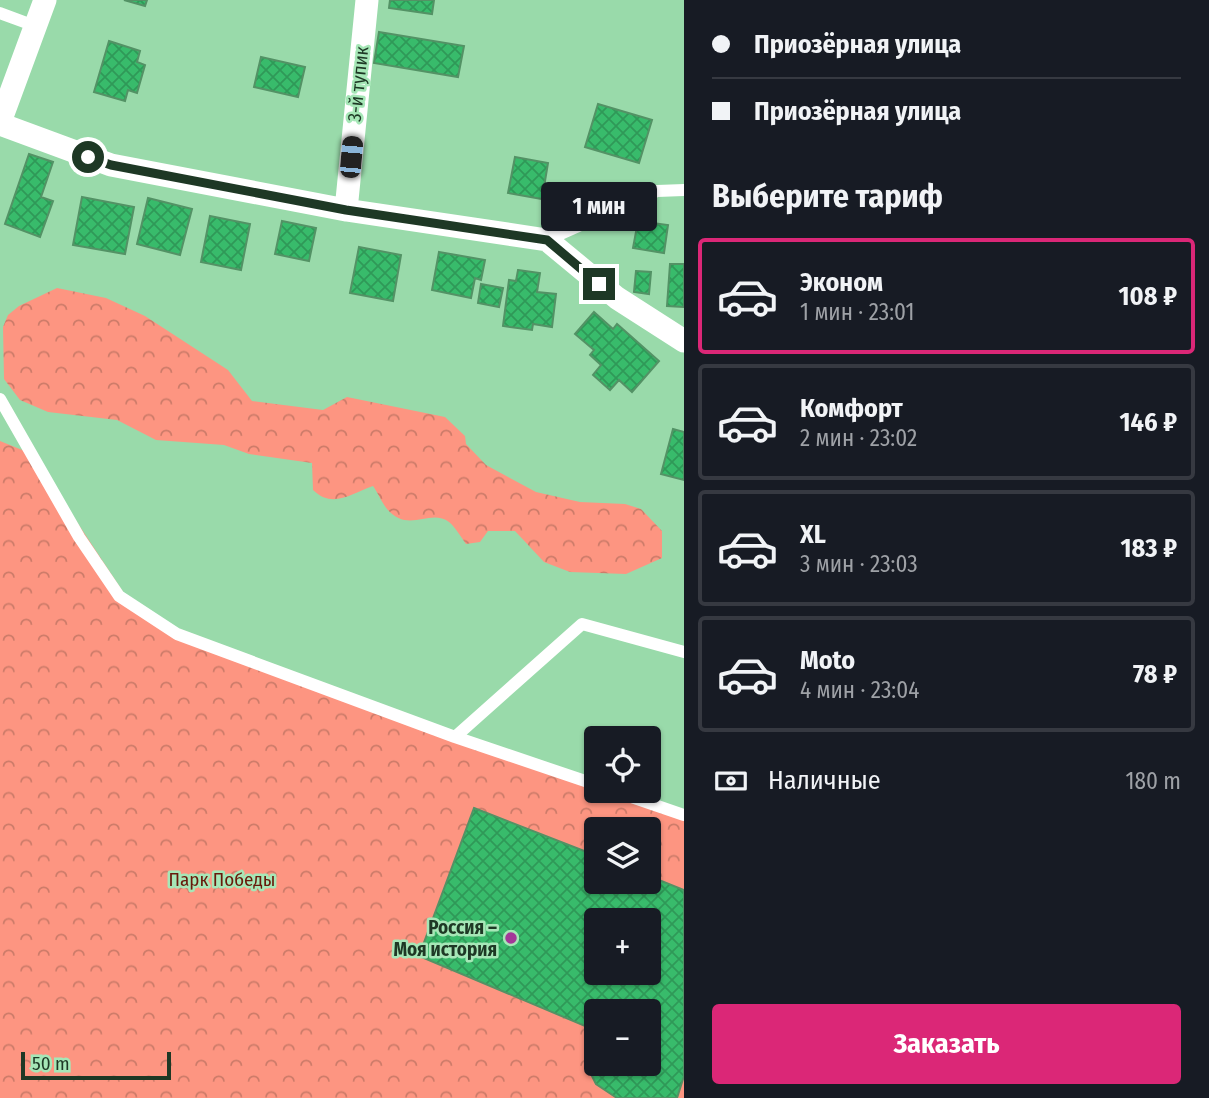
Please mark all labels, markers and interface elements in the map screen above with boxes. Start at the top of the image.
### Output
text: Приозёрная улица [754,29,961,60]
street label: 3-й тупик [343,45,373,123]
text: Приозёрная улица [754,96,961,127]
car [339,135,364,179]
route start [72,141,104,173]
text: Выберите тариф [712,177,943,215]
callout: 1 мин [541,182,657,232]
text: 1 мин [572,192,626,220]
icon: car [716,265,779,328]
text: Эконом [800,267,883,298]
route end [583,268,615,300]
text: 108 ₽ [1119,281,1177,312]
text: 1 мин · 23:01 [800,298,914,326]
icon: car [716,391,779,454]
text: Комфорт [800,393,903,424]
text: 146 ₽ [1120,407,1177,438]
text: 2 мин · 23:02 [800,424,917,452]
icon: car [716,517,779,580]
text: XL [800,519,826,550]
text: 183 ₽ [1121,533,1177,564]
text: 3 мин · 23:03 [800,550,918,578]
icon: car [716,643,779,706]
text: Moto [800,645,855,676]
text: 78 ₽ [1133,659,1177,690]
text: 4 мин · 23:04 [800,676,919,704]
map controls [584,726,661,1076]
button: locate [584,726,661,803]
icon: cash [712,762,750,800]
text: Наличные [768,765,881,796]
text: 180 m [1125,767,1181,795]
button: layers [584,817,661,894]
park label: Парк Победы [169,868,275,891]
button: + [584,908,661,985]
place label: Россия – Моя история [393,916,497,961]
marker: Россия – Моя история [503,930,519,946]
button: − [584,999,661,1076]
button: Заказать [712,1004,1181,1084]
scale bar [21,1049,172,1081]
text: 50 m [32,1052,70,1075]

